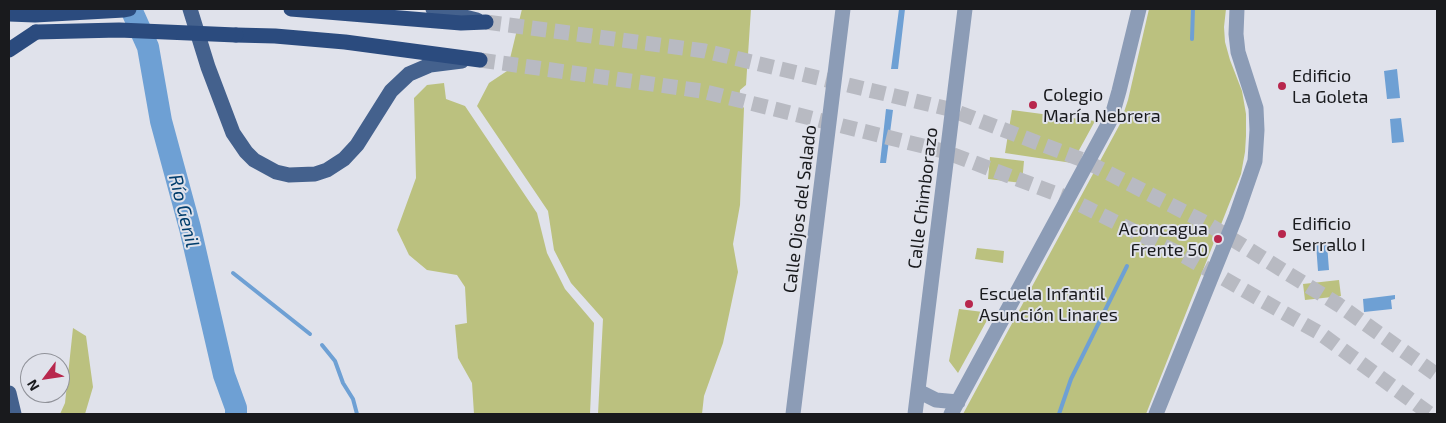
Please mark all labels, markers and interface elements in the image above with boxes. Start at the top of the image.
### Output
place label: Edificio La Goleta [1292,65,1368,108]
marker: Edificio La Goleta [1276,80,1288,92]
place label: Colegio María Nebrera [1043,84,1161,126]
marker: Colegio María Nebrera [1027,99,1039,111]
street label: Calle Ojos del Salado [779,124,821,294]
street label: Calle Chimborazo [904,126,942,270]
water label: Río Genil [164,172,204,250]
place label: Edificio Serrallo I [1292,213,1366,255]
place label: Aconcagua Frente 50 [1119,218,1208,260]
marker: Edificio Serrallo I [1276,228,1288,240]
marker: Aconcagua Frente 50 [1212,233,1224,245]
place label: Escuela Infantil Asunción Linares [979,283,1118,326]
marker: Escuela Infantil Asunción Linares [963,298,975,310]
north arrow [20,353,70,403]
text: N [23,377,42,394]

